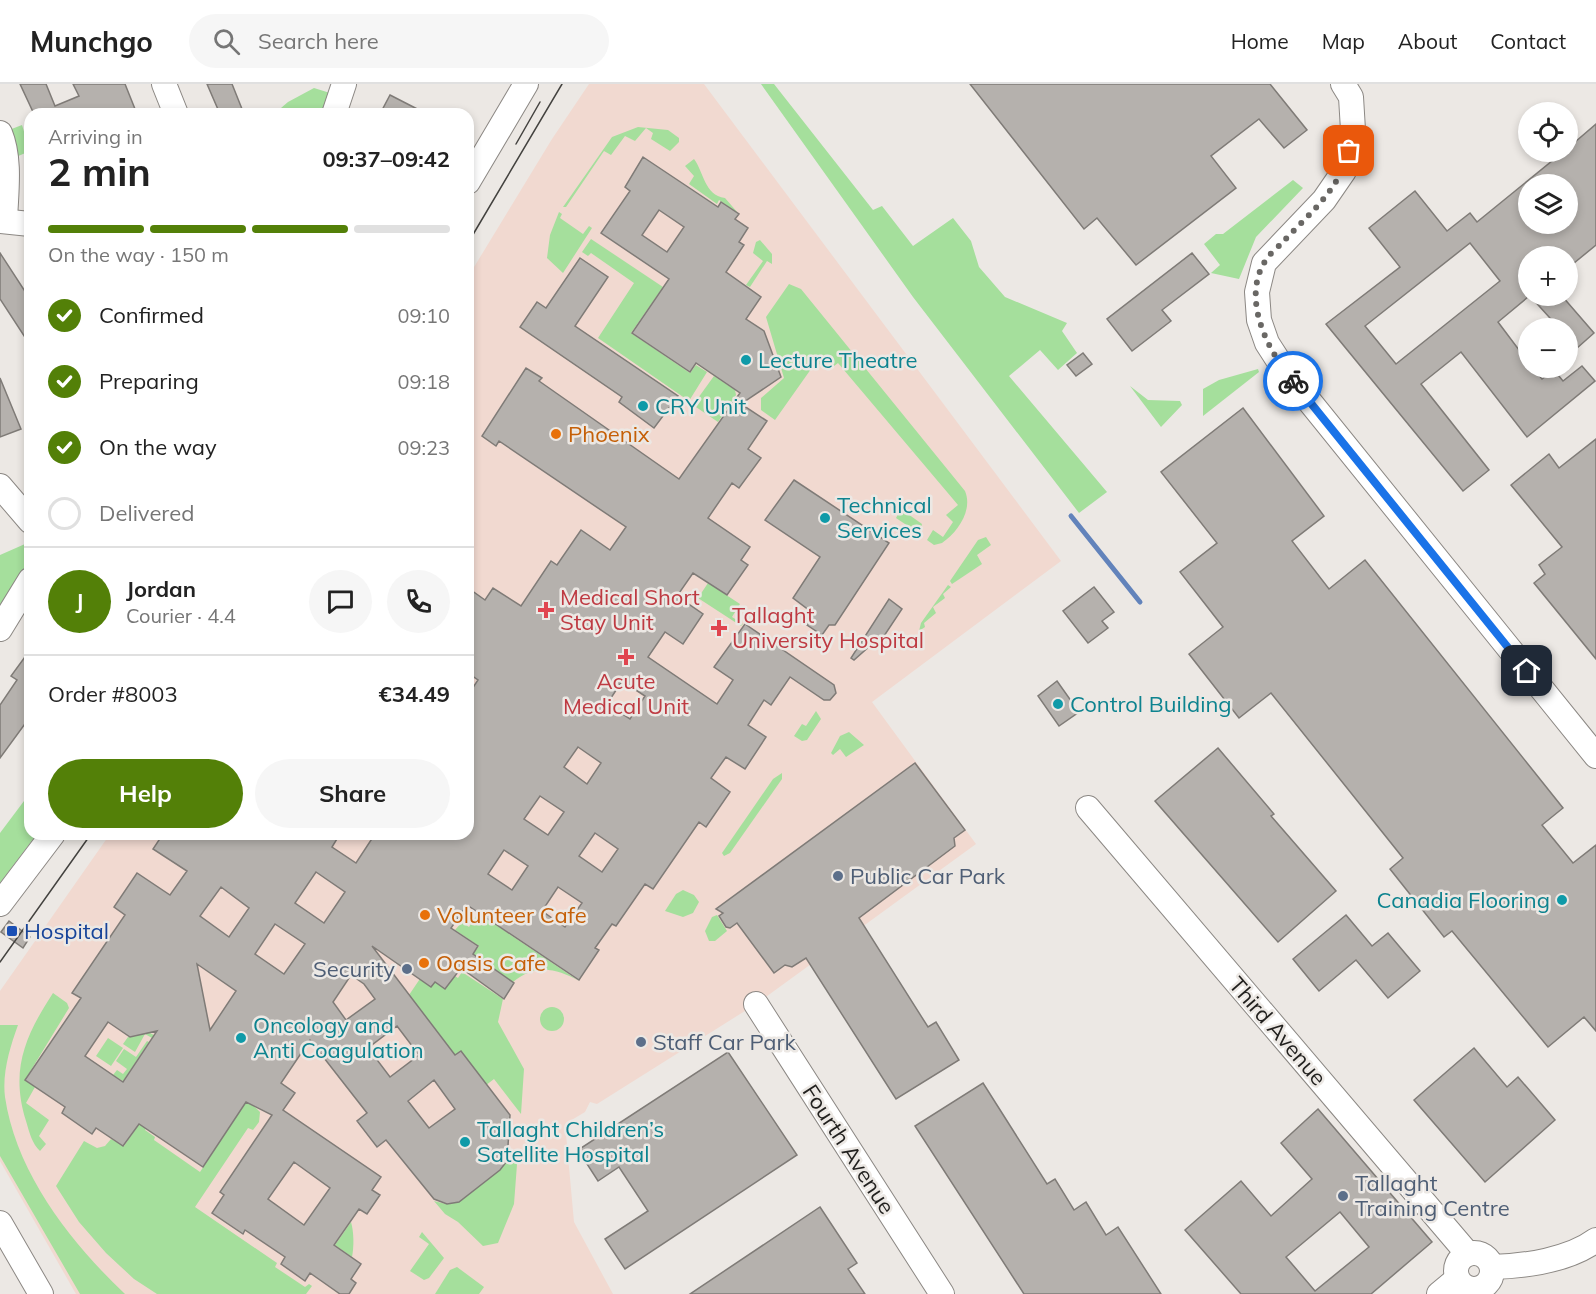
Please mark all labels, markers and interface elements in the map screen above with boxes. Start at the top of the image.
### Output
search box [189,14,609,68]
text: Munchgo [30,24,153,59]
icon: search [210,25,243,58]
text: Search here [258,27,379,55]
text: Home [1231,28,1289,54]
text: Map [1322,28,1365,54]
text: About [1398,28,1457,54]
text: Contact [1490,28,1566,54]
map controls [1518,102,1578,378]
button: locate [1518,102,1578,162]
text: Arriving in [48,124,143,149]
pin [1323,125,1374,176]
icon: bag [1332,134,1365,167]
text: 09:37–09:42 [322,145,450,173]
text: 2 min [48,147,151,196]
button: layers [1518,174,1578,234]
text: On the way · 150 m [48,242,229,267]
button: + [1518,246,1578,306]
icon: check [48,299,81,332]
text: Confirmed [99,301,204,329]
text: 09:10 [397,303,450,328]
button: − [1518,318,1578,378]
place label: Lecture Theatre [758,346,918,374]
courier [1263,351,1323,411]
marker: Lecture Theatre [739,353,753,367]
icon: check [48,365,81,398]
icon: bike [1277,365,1310,398]
text: Preparing [99,367,199,395]
text: 09:18 [397,369,450,394]
place label: CRY Unit [655,392,746,420]
marker: CRY Unit [636,399,650,413]
place label: Phoenix [568,420,650,448]
marker: Phoenix [549,427,563,441]
icon: check [48,431,81,464]
text: On the way [99,433,217,461]
text: 09:23 [397,435,450,460]
place label: Technical Services [837,491,932,544]
text: Delivered [99,499,194,527]
marker: Technical Services [818,511,832,525]
button: chat [309,570,372,633]
button: phone [387,570,450,633]
text: Jordan [126,575,196,603]
place label: Medical Short Stay Unit [560,583,700,636]
text: J [76,587,83,615]
marker: Medical Short Stay Unit [537,601,555,619]
place label: Tallaght University Hospital [732,601,924,654]
text: Courier · 4.4 [126,603,236,628]
marker: Tallaght University Hospital [710,619,728,637]
pin [1501,645,1552,696]
marker: Acute Medical Unit [617,648,635,666]
icon: home [1510,654,1543,687]
place label: Acute Medical Unit [563,667,689,720]
text: Order #8003 [48,680,178,708]
text: €34.49 [379,680,450,708]
place label: Control Building [1070,690,1232,718]
marker: Control Building [1051,697,1065,711]
button: Help [48,759,243,828]
button: Share [255,759,450,828]
place label: Public Car Park [850,862,1006,890]
marker: Public Car Park [831,869,845,883]
place label: Canadia Flooring [1377,886,1550,914]
marker: Canadia Flooring [1555,893,1569,907]
place label: Volunteer Cafe [437,901,587,929]
marker: Volunteer Cafe [418,908,432,922]
place label: Hospital [24,917,109,945]
marker: Hospital [5,924,19,938]
place label: Oasis Cafe [436,949,546,977]
place label: Security [313,955,395,983]
marker: Oasis Cafe [417,956,431,970]
marker: Security [400,962,414,976]
street label: Third Avenue [1223,971,1333,1091]
place label: Oncology and Anti Coagulation [253,1011,424,1064]
place label: Staff Car Park [653,1028,796,1056]
marker: Oncology and Anti Coagulation [234,1031,248,1045]
marker: Staff Car Park [634,1035,648,1049]
street label: Fourth Avenue [797,1079,901,1219]
place label: Tallaght Children’s Satellite Hospital [477,1115,664,1168]
marker: Tallaght Children’s Satellite Hospital [458,1135,472,1149]
place label: Tallaght Training Centre [1355,1169,1510,1222]
marker: Tallaght Training Centre [1336,1189,1350,1203]

